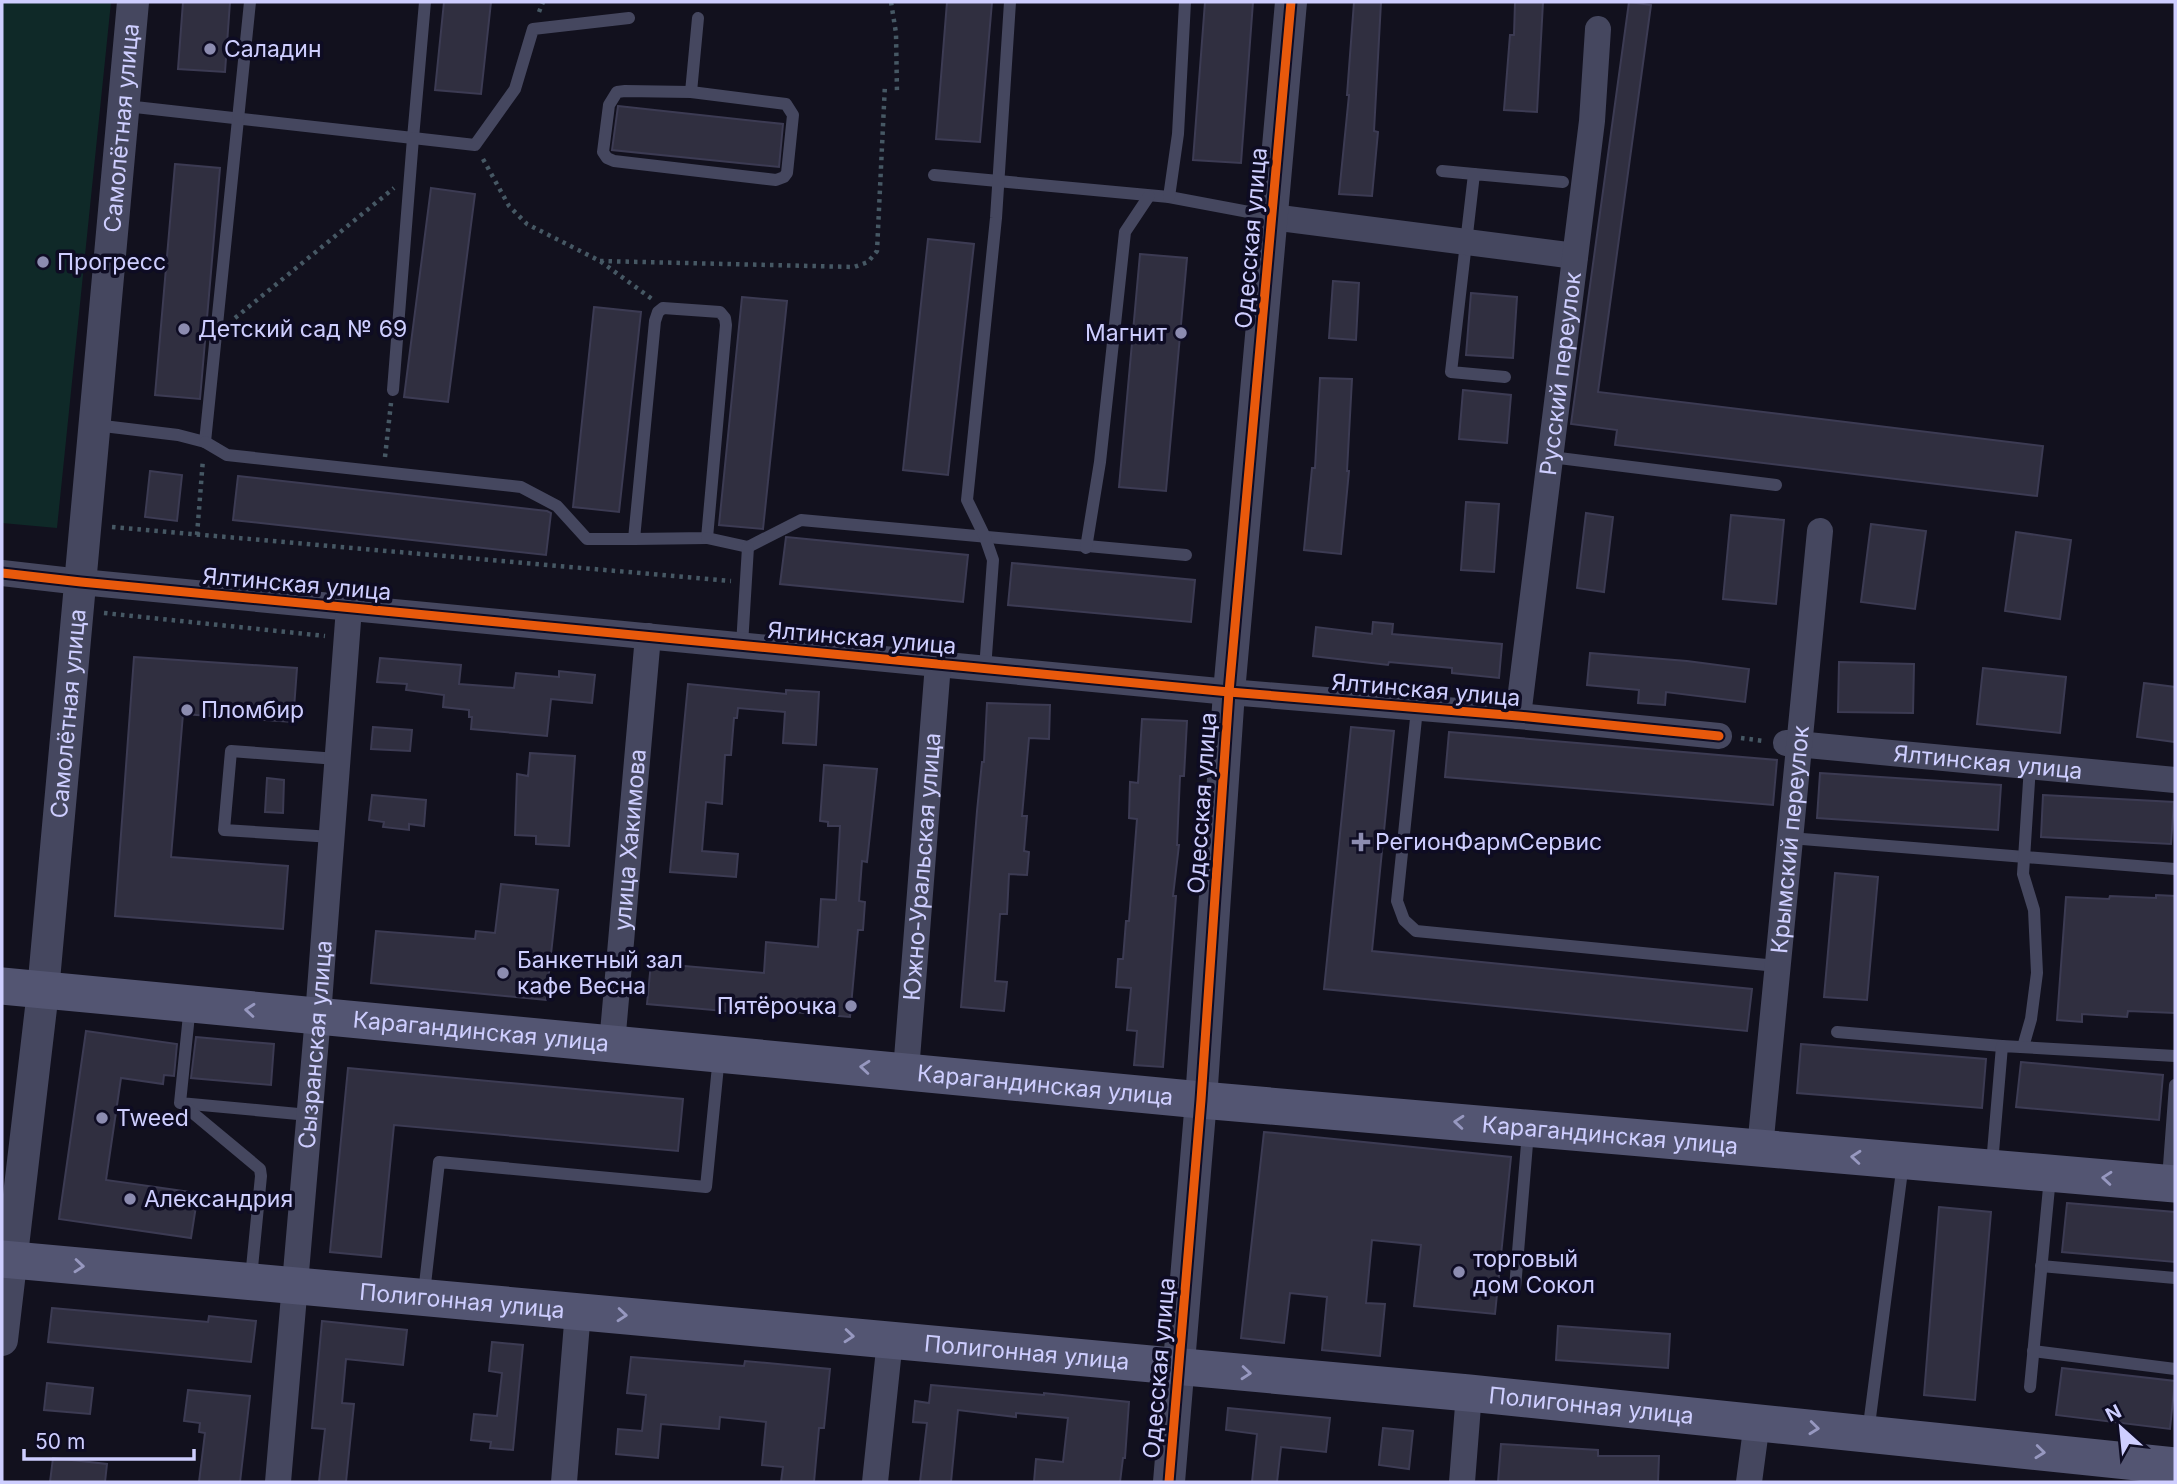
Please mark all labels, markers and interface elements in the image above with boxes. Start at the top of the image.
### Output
street label: Самолётная улица [98,22,145,234]
place label: Саладин [224,35,322,63]
marker: Саладин [202,41,218,57]
street label: Одесская улица [1229,146,1273,330]
place label: Прогресс [57,248,166,276]
marker: Прогресс [35,254,51,270]
street label: Русский переулок [1534,270,1587,477]
place label: Детский сад № 69 [198,315,407,343]
place label: Магнит [1085,319,1167,347]
marker: Детский сад № 69 [176,321,192,337]
marker: Магнит [1173,325,1189,341]
street label: Ялтинская улица [201,562,393,606]
street label: Самолётная улица [45,608,92,819]
street label: Ялтинская улица [766,616,958,660]
street label: Ялтинская улица [1330,668,1522,712]
place label: Пломбир [201,696,304,724]
marker: Пломбир [179,702,195,718]
street label: Одесская улица [1182,711,1222,895]
street label: Крымский переулок [1765,724,1815,955]
street label: Южно-Уральская улица [898,732,947,1002]
street label: Ялтинская улица [1892,739,2084,785]
street label: улица Хакимова [608,748,652,932]
place label: РегионФармСервис [1375,828,1602,856]
marker: РегионФармСервис [1353,834,1369,850]
street label: Сызранская улица [293,939,338,1150]
place label: Банкетный зал кафе Весна [517,946,683,1000]
marker: Банкетный зал кафе Весна [495,965,511,981]
place label: Пятёрочка [717,992,837,1020]
marker: Пятёрочка [843,998,859,1014]
one-way arrow [244,1003,255,1018]
street label: Карагандинская улица [352,1005,610,1058]
street label: Карагандинская улица [916,1059,1175,1111]
one-way arrow [859,1060,870,1075]
place label: Tweed [116,1104,189,1132]
marker: Tweed [94,1110,110,1126]
street label: Карагандинская улица [1481,1110,1739,1160]
one-way arrow [1453,1115,1464,1130]
one-way arrow [1850,1150,1861,1165]
one-way arrow [2101,1171,2112,1186]
place label: Александрия [144,1185,293,1213]
marker: Александрия [122,1191,138,1207]
place label: торговый дом Сокол [1473,1245,1595,1299]
one-way arrow [73,1258,84,1273]
marker: торговый дом Сокол [1451,1264,1467,1280]
street label: Одесская улица [1137,1276,1181,1460]
street label: Полигонная улица [358,1278,566,1324]
one-way arrow [617,1307,628,1322]
one-way arrow [844,1328,855,1343]
street label: Полигонная улица [923,1329,1131,1376]
one-way arrow [1241,1365,1252,1380]
street label: Полигонная улица [1487,1381,1695,1430]
north arrow [2086,1393,2156,1463]
text: N [2102,1400,2125,1427]
scale bar [24,1418,194,1462]
one-way arrow [1808,1420,1820,1435]
text: 50 m [35,1429,85,1454]
one-way arrow [2034,1444,2046,1459]

